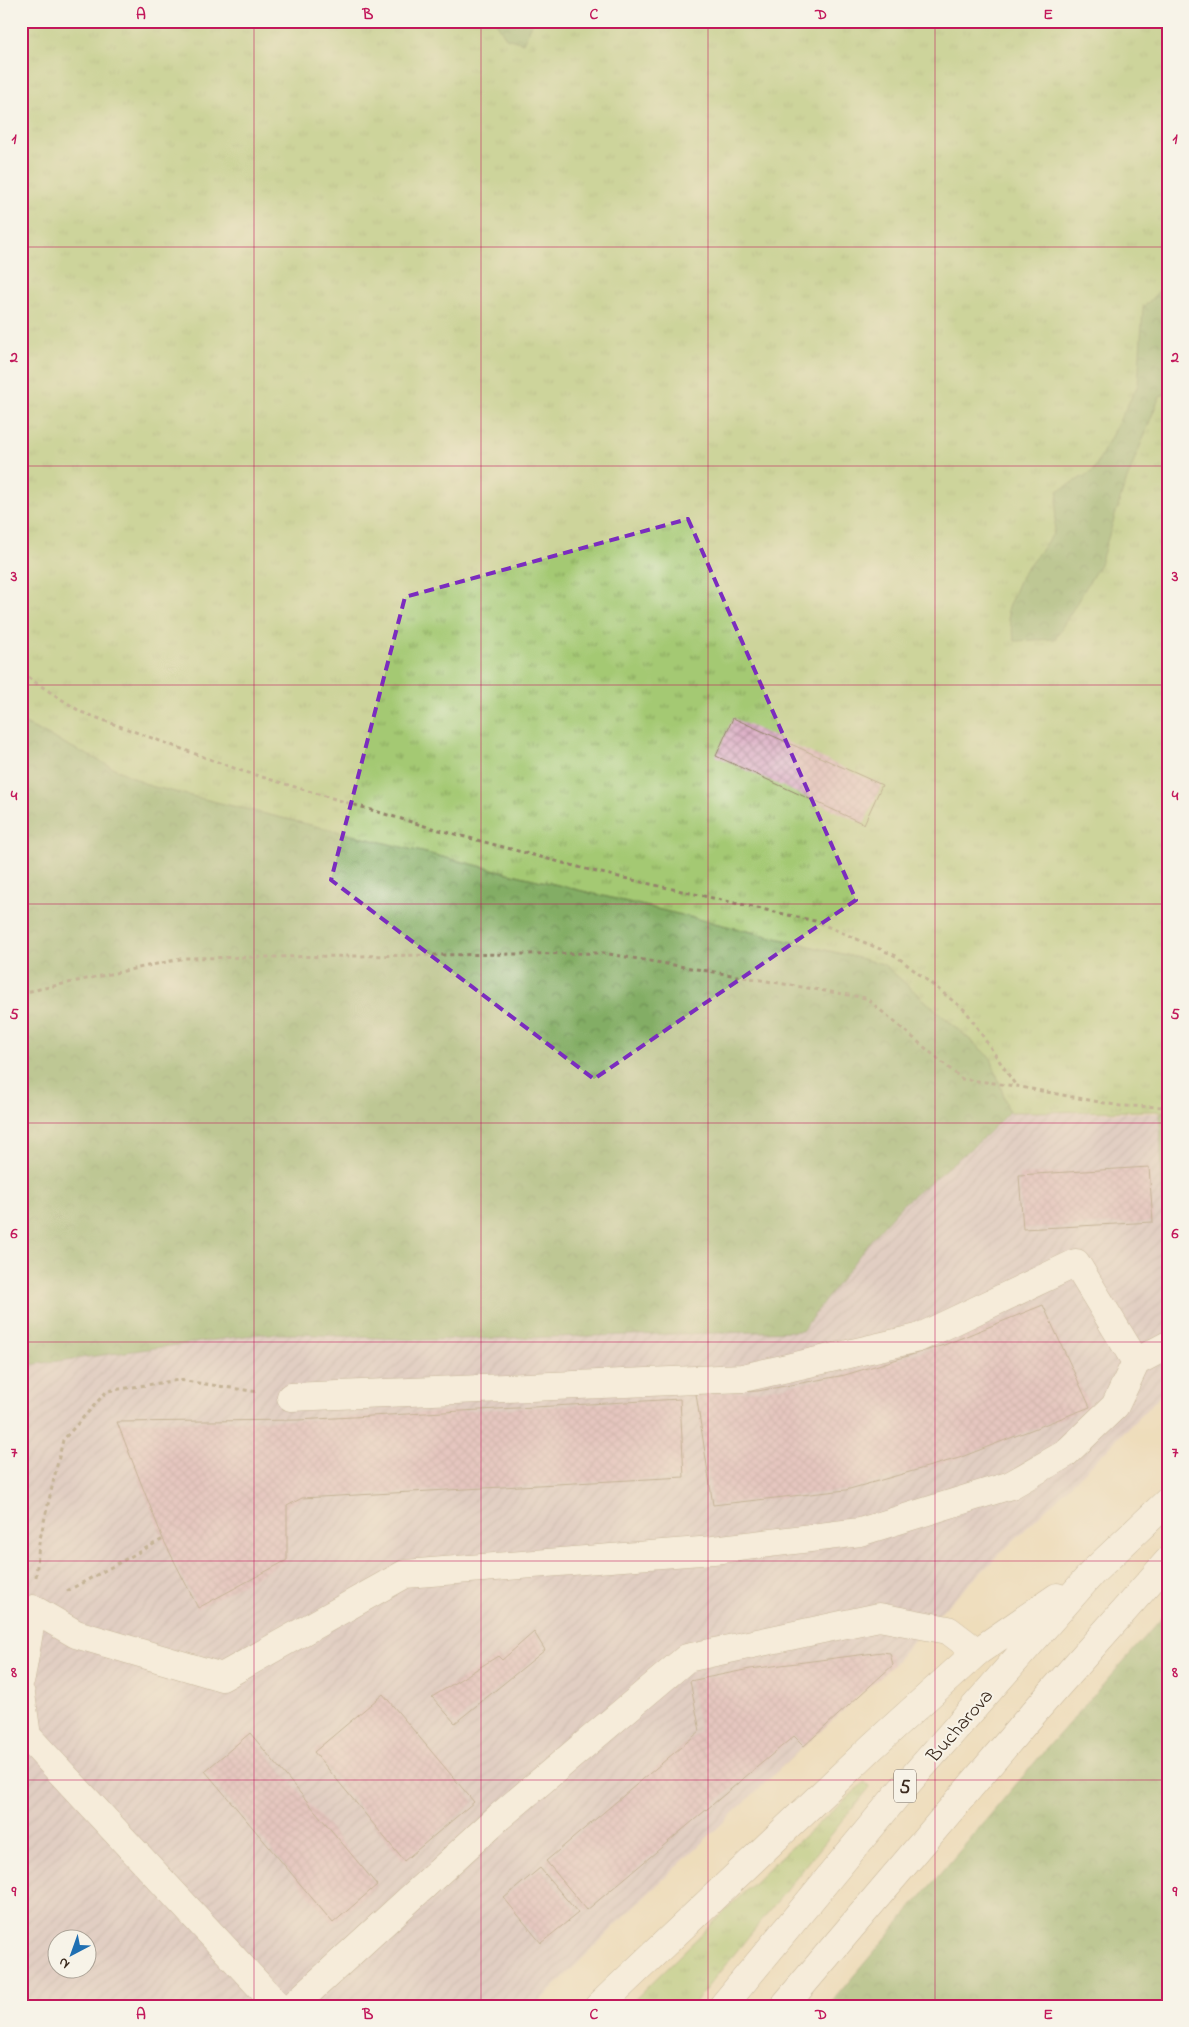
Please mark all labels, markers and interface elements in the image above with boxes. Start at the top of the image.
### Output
text: A [136,3,146,27]
text: B [362,3,374,27]
text: C [590,3,599,27]
text: D [814,3,827,27]
text: E [1043,3,1053,27]
text: 1 [11,127,17,151]
text: 1 [1172,127,1178,151]
text: 2 [9,346,18,370]
text: 2 [1170,346,1179,370]
text: 3 [10,565,18,589]
text: 3 [1171,565,1179,589]
text: 4 [10,784,18,808]
text: 4 [1171,784,1179,808]
text: 5 [9,1003,19,1027]
text: 5 [1170,1003,1180,1027]
text: 6 [9,1222,18,1246]
text: 6 [1170,1222,1179,1246]
text: 7 [11,1441,18,1465]
text: 7 [1172,1441,1179,1465]
text: 8 [10,1661,17,1685]
text: 8 [1171,1661,1178,1685]
street label: Bucharova [920,1683,1001,1771]
road number: 5 [894,1770,916,1802]
text: 9 [11,1880,17,1904]
text: 9 [1172,1880,1178,1904]
north arrow [48,1930,98,1980]
text: N [54,1952,75,1974]
text: A [136,2003,146,2027]
text: B [362,2003,374,2027]
text: C [590,2003,599,2027]
text: D [814,2003,827,2027]
text: E [1043,2003,1053,2027]

